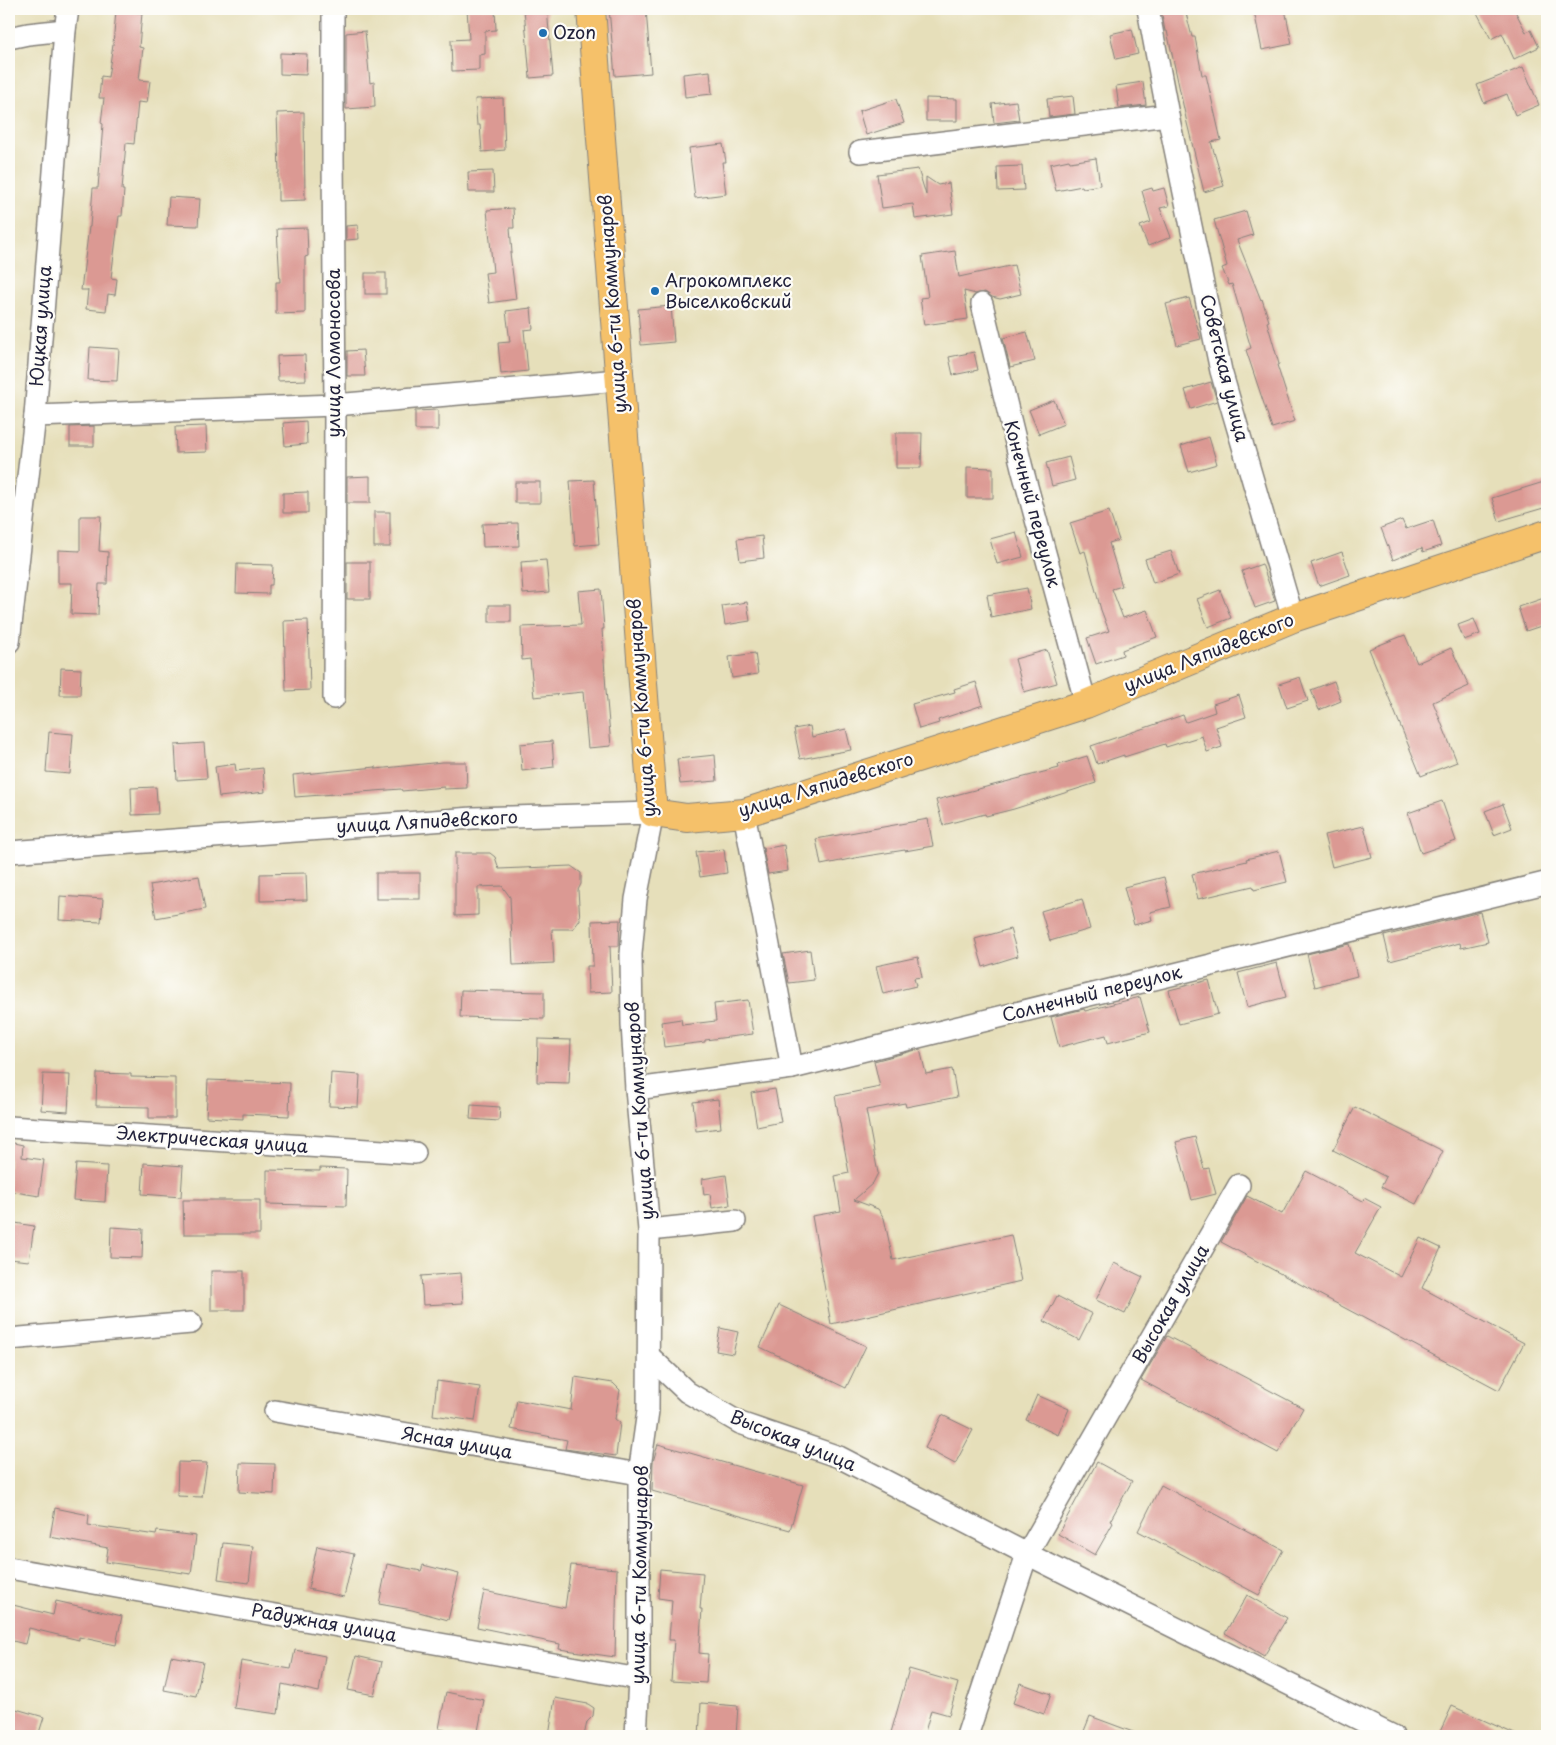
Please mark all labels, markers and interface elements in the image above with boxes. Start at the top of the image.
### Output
place label: Ozon [553,18,596,45]
marker: Ozon [537,27,549,39]
street label: улица 6-ти Коммунаров [590,194,633,414]
street label: Юцкая улица [22,264,57,387]
place label: Агрокомплекс Выселковский [665,266,792,314]
street label: улица Ломоносова [319,267,346,438]
marker: Агрокомплекс Выселковский [649,285,661,297]
street label: Советская улица [1194,291,1257,445]
street label: Конечный переулок [998,417,1069,591]
street label: улица 6-ти Коммунаров [619,598,662,818]
street label: улица Ляпидевского [1119,605,1298,698]
street label: улица Ляпидевского [735,744,916,823]
street label: улица Ляпидевского [335,802,518,839]
street label: Солнечный переулок [999,957,1185,1028]
street label: улица 6-ти Коммунаров [617,1001,660,1221]
street label: Электрическая улица [115,1118,310,1159]
street label: Высокая улица [1125,1238,1215,1368]
street label: Высокая улица [727,1402,861,1477]
street label: Ясная улица [400,1418,516,1465]
street label: улица 6-ти Коммунаров [623,1465,654,1685]
street label: Радужная улица [249,1595,400,1648]

